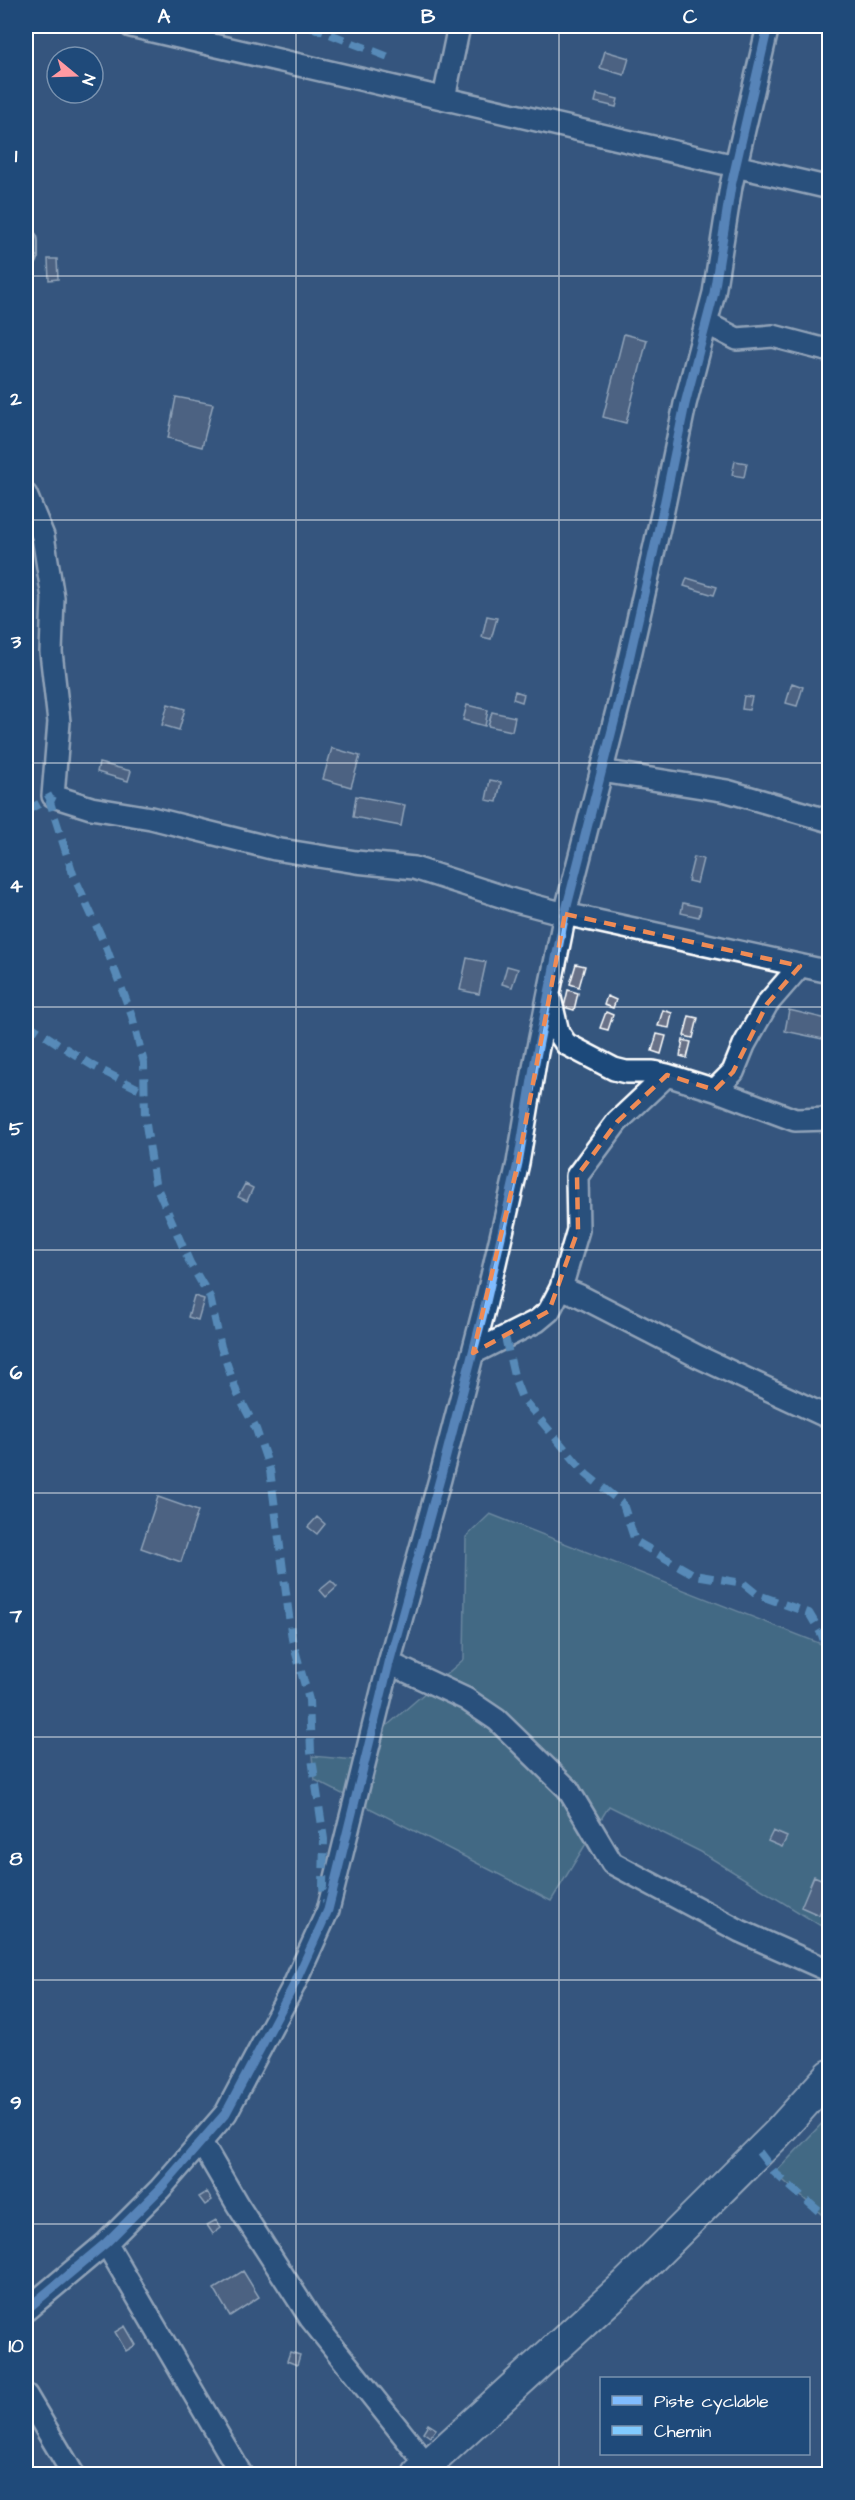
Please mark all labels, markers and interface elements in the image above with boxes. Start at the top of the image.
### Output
text: A [158,3,171,31]
text: B [421,3,436,31]
text: C [683,3,698,31]
north arrow [45,45,105,105]
text: N [76,71,100,88]
text: 1 [15,142,18,170]
text: 2 [9,385,22,413]
text: 3 [10,628,22,656]
text: 4 [9,872,23,900]
text: 5 [9,1115,24,1143]
text: 6 [10,1359,23,1387]
text: 7 [9,1602,23,1630]
text: 8 [10,1845,23,1873]
text: 9 [10,2089,22,2117]
text: 10 [8,2332,24,2360]
legend [600,2377,810,2455]
text: Piste cyclable [654,2389,769,2415]
text: Chemin [654,2419,711,2444]

